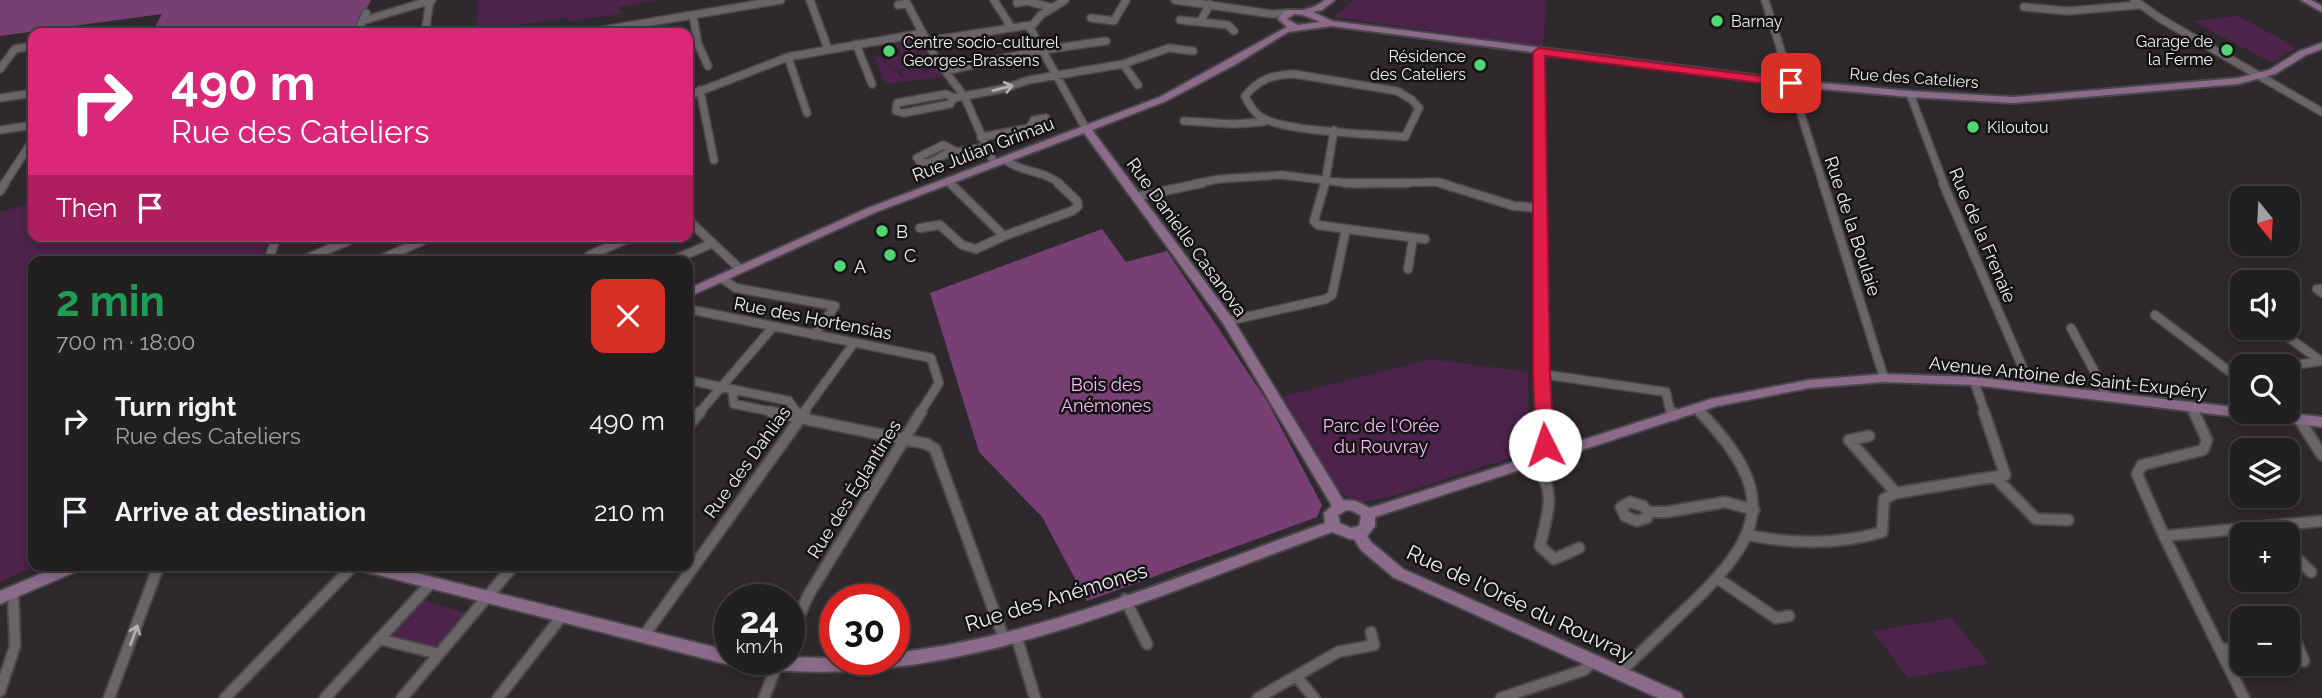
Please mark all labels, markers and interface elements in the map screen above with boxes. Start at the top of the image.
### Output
place label: Barnay [1731,12,1783,31]
marker: Barnay [1709,13,1725,29]
place label: Garage de la Ferme [2136,32,2213,69]
place label: Centre socio-culturel Georges-Brassens [903,33,1060,70]
marker: Garage de la Ferme [2219,42,2235,58]
marker: Centre socio-culturel Georges-Brassens [881,43,897,59]
place label: Résidence des Cateliers [1370,47,1466,84]
pin [1761,53,1821,113]
text: 490 m [171,54,315,111]
icon: right [56,56,147,147]
marker: Résidence des Cateliers [1472,57,1488,73]
icon: arrive [1772,64,1810,102]
street label: Rue des Cateliers [1849,64,1979,92]
one-way arrow [991,81,1014,94]
street label: Rue Julian Grimau [909,112,1057,186]
text: Rue des Cateliers [171,113,430,150]
place label: Kiloutou [1987,118,2048,137]
marker: Kiloutou [1965,119,1981,135]
street label: Rue de la Boulaie [1821,153,1886,299]
street label: Rue Danielle Casanova [1122,154,1252,320]
street label: Rue de la Frenaie [1945,164,2021,306]
north arrow [2230,186,2300,256]
map controls [2230,186,2300,676]
icon: arrive [131,189,169,227]
text: Then [56,193,117,223]
place label: B [896,221,908,242]
marker: B [874,223,890,239]
place label: C [904,245,916,266]
marker: C [882,247,898,263]
place label: A [854,256,866,277]
marker: A [832,258,848,274]
button: sound [2230,270,2300,340]
text: 2 min [56,277,165,326]
button: close [591,279,665,353]
street label: Rue des Hortensias [732,292,894,344]
text: 700 m · 18:00 [56,328,195,355]
street label: Avenue Antoine de Saint-Exupéry [1928,352,2208,402]
button: search [2230,354,2300,424]
park label: Bois des Anémones [1061,374,1151,416]
text: Turn right [115,392,236,422]
icon: right [56,402,94,440]
street label: Rue des Dahlias [699,402,795,522]
text: 490 m [589,406,665,436]
position arrow [1508,408,1582,482]
street label: Rue des Églantines [802,415,905,562]
park label: Parc de l'Orée du Rouvray [1323,415,1440,457]
text: Rue des Cateliers [115,422,301,449]
button: layers [2230,438,2300,508]
icon: arrive [56,493,94,531]
text: Arrive at destination [115,497,366,527]
text: 210 m [594,497,665,527]
button: + [2230,522,2300,592]
street label: Rue de l'Orée du Rouvray [1403,539,1637,667]
street label: Rue des Anémones [962,557,1150,637]
speed limit sign: 30 [819,584,910,675]
text: 24 [740,600,779,641]
button: − [2230,606,2300,676]
one-way arrow [129,624,141,646]
text: km/h [736,636,783,657]

